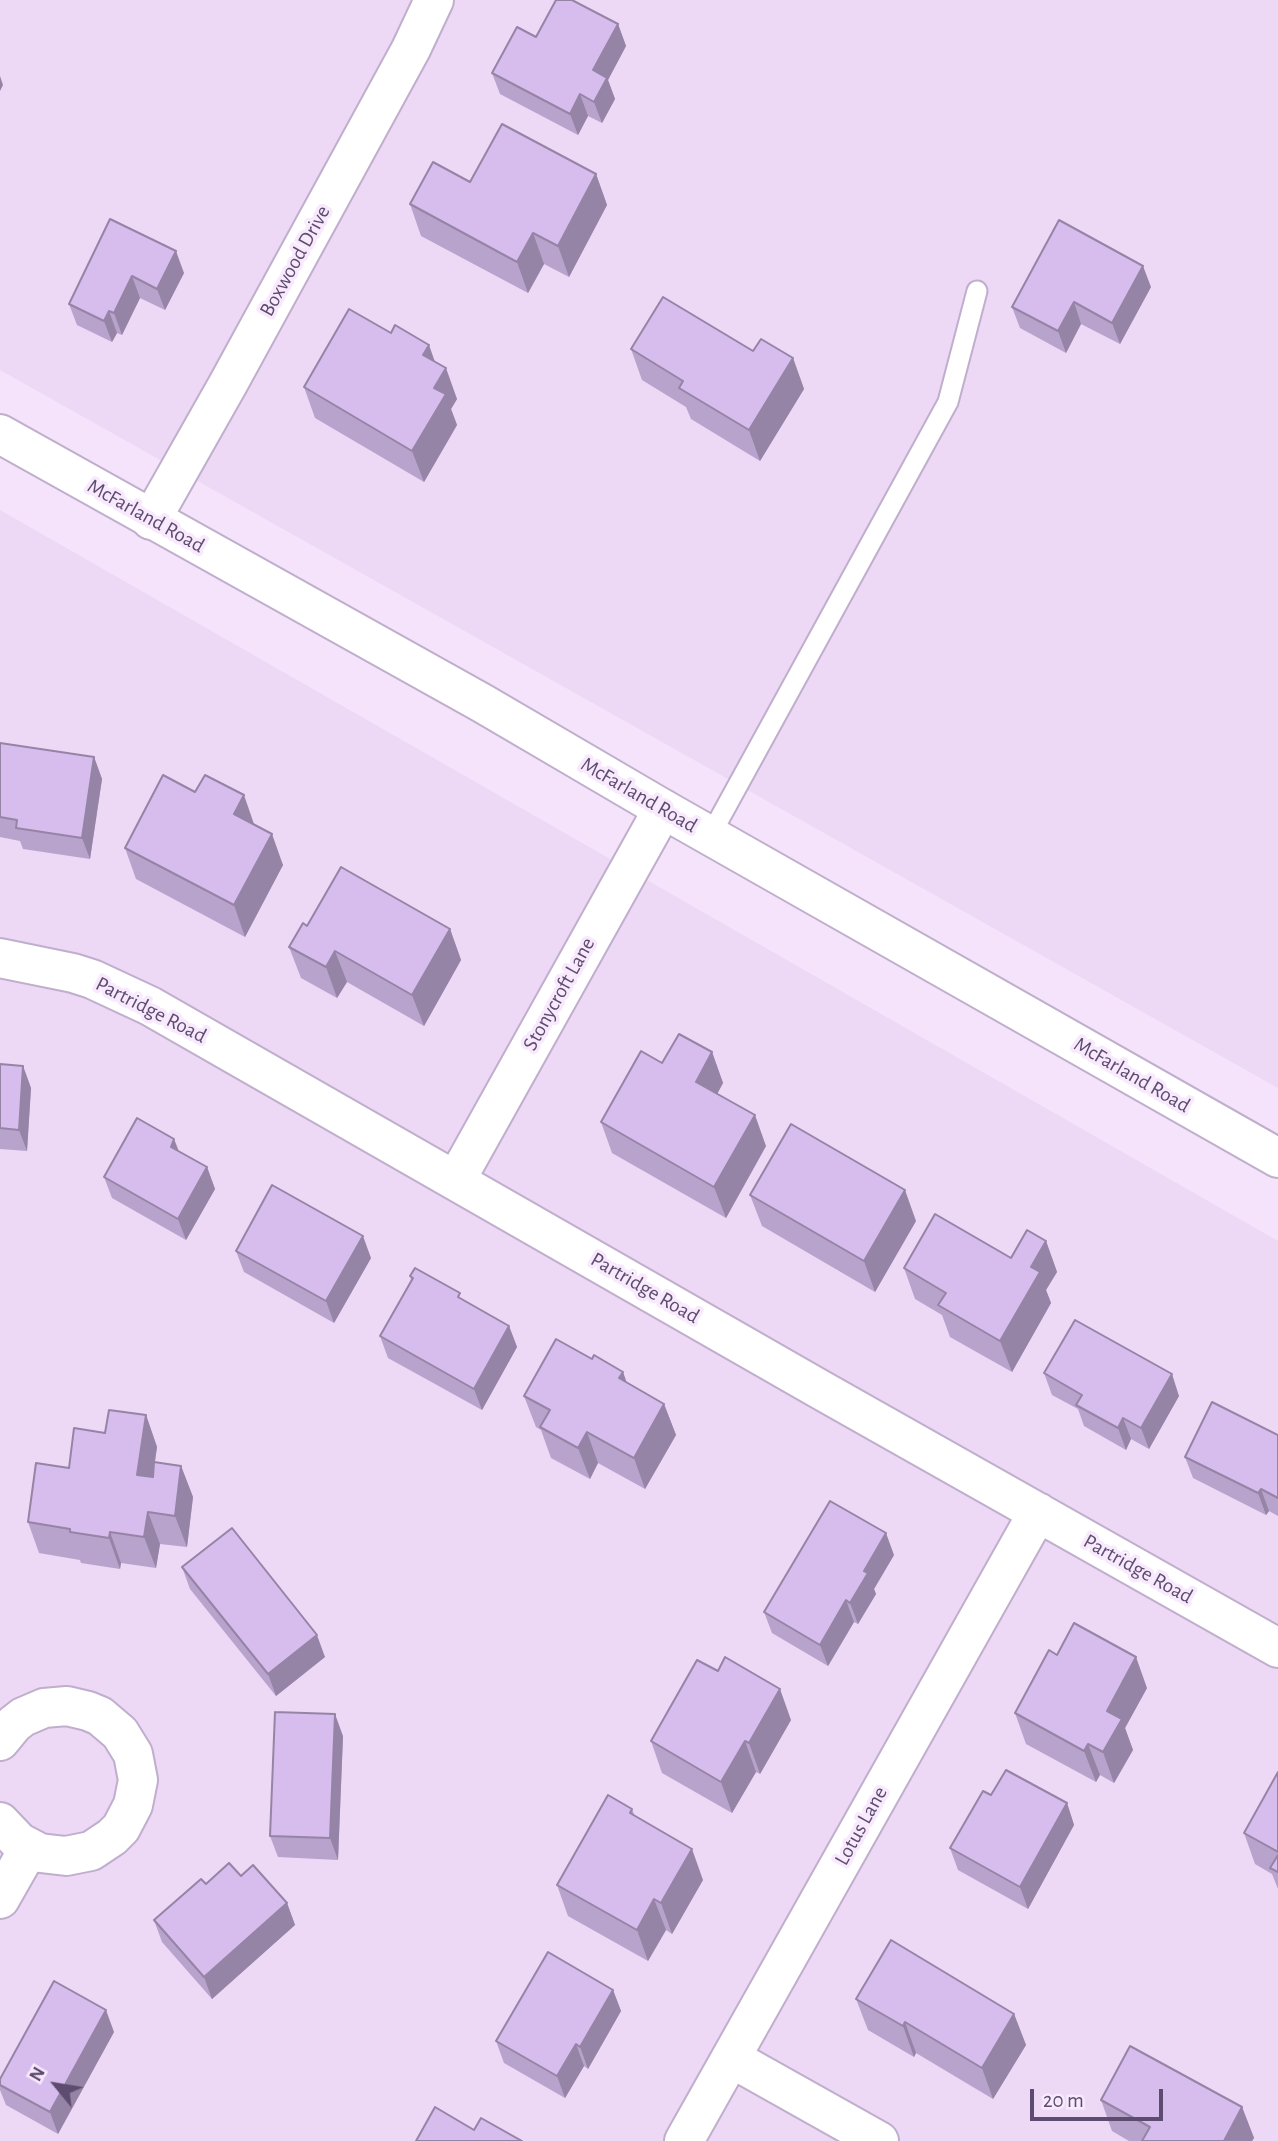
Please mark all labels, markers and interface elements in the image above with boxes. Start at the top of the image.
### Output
street label: Boxwood Drive [254,201,336,321]
street label: McFarland Road [83,473,209,559]
street label: McFarland Road [576,752,702,838]
street label: Stonycroft Lane [518,933,600,1055]
street label: Partridge Road [91,971,211,1049]
street label: McFarland Road [1069,1032,1195,1118]
street label: Partridge Road [586,1247,704,1329]
street label: Partridge Road [1079,1529,1197,1609]
street label: Lotus Lane [829,1782,893,1870]
north arrow [21,2050,91,2120]
text: N [26,2064,49,2085]
scale bar [1033,2074,1166,2118]
text: 20 m [1043,2090,1084,2111]

